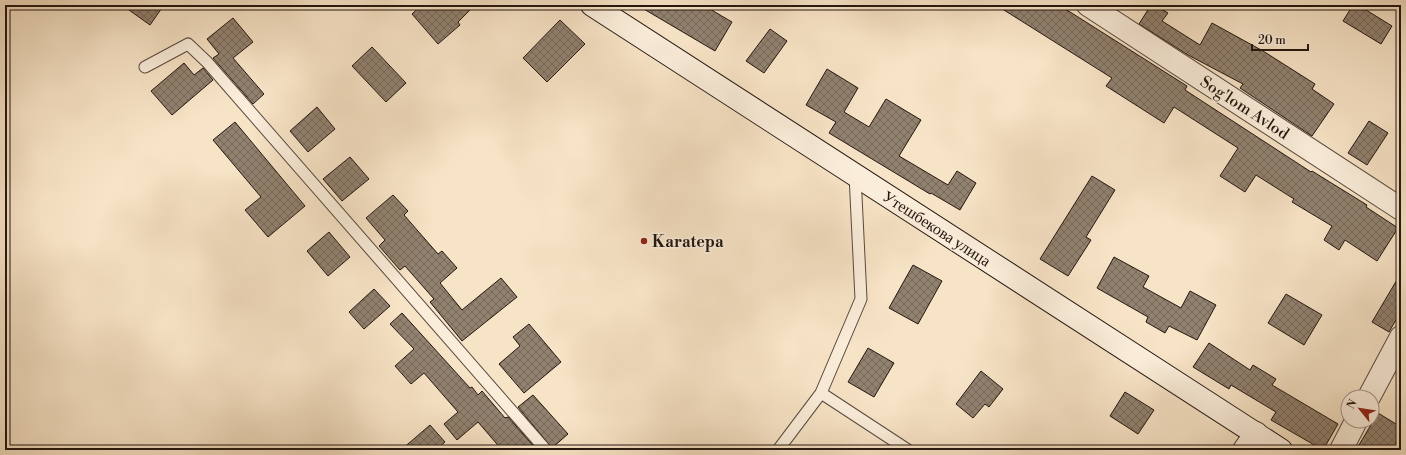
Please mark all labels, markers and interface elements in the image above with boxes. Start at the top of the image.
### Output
scale bar [1252,26,1308,52]
text: 20 m [1258,33,1286,48]
street label: Sog'lom Avlod [1196,72,1293,144]
street label: Утешбекова улица [879,186,994,271]
place label: Karatepa [652,232,724,252]
marker: Karatepa [639,236,649,246]
north arrow [1340,389,1380,429]
text: N [1344,397,1361,412]

